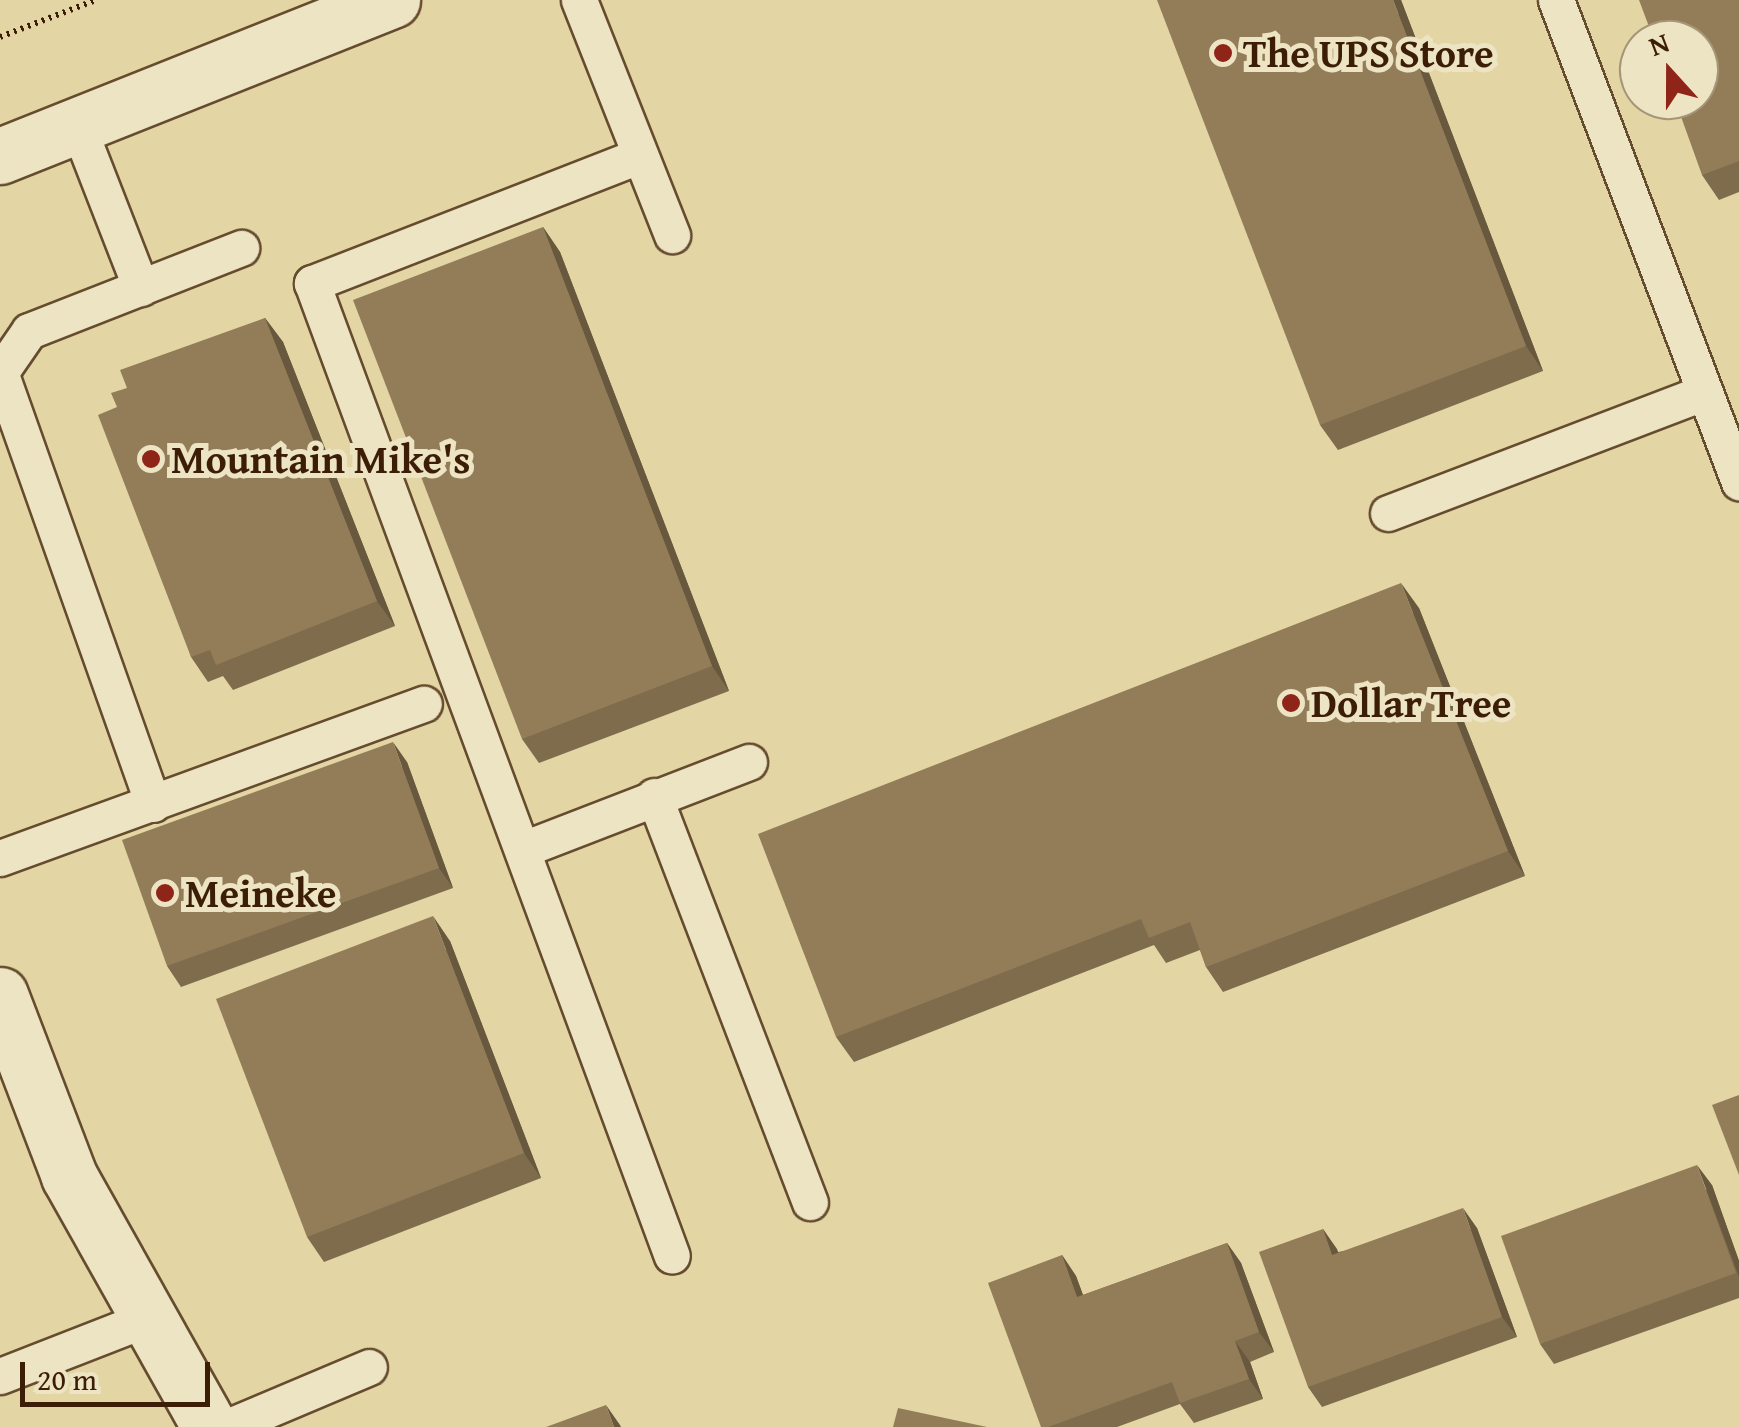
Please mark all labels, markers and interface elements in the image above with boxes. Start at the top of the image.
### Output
north arrow [1619,20,1719,120]
text: N [1643,21,1675,66]
place label: The UPS Store [1243,29,1494,77]
marker: The UPS Store [1212,42,1234,64]
place label: Mountain Mike's [171,435,470,483]
marker: Mountain Mike's [140,448,162,470]
place label: Dollar Tree [1311,679,1512,727]
marker: Dollar Tree [1280,692,1302,714]
place label: Meineke [185,869,336,917]
marker: Meineke [154,882,176,904]
scale bar [25,1342,215,1404]
text: 20 m [37,1357,97,1401]

